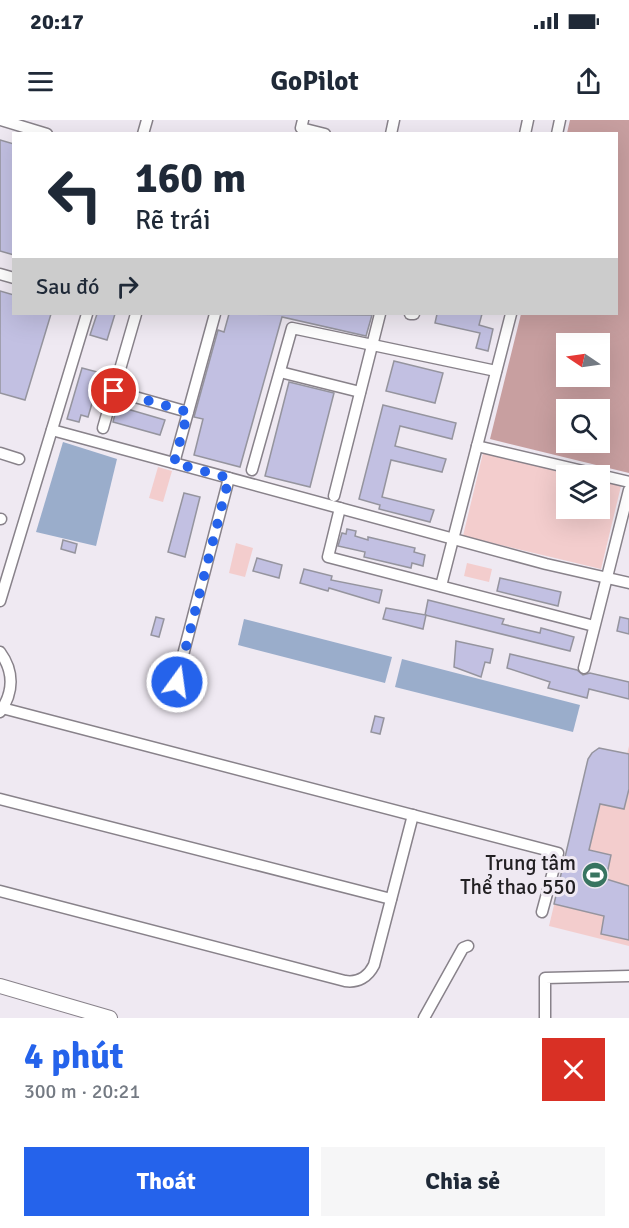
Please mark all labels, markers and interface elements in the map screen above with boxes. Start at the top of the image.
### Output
text: 20:17 [30,8,84,35]
icon: menu [24,65,57,98]
text: GoPilot [270,65,359,98]
icon: share [572,65,605,98]
text: 160 m [135,153,246,204]
icon: left [36,156,114,234]
text: Rẽ trái [135,204,211,237]
icon: right [111,270,144,303]
text: Sau đó [36,273,99,300]
north arrow [556,333,610,387]
map controls [556,333,610,519]
pin [88,365,139,416]
icon: arrive [97,374,130,407]
button: search [556,399,610,453]
button: layers [556,465,610,519]
position arrow [145,650,209,714]
place label: Trung tâm Thể thao 550 [460,850,576,900]
sports icon: Trung tâm Thể thao 550 [580,860,610,890]
text: 4 phút [24,1034,124,1079]
button: close [542,1038,605,1101]
text: 300 m · 20:21 [24,1079,140,1104]
button: Thoát [24,1147,309,1216]
button: Chia sẻ [321,1147,605,1216]

